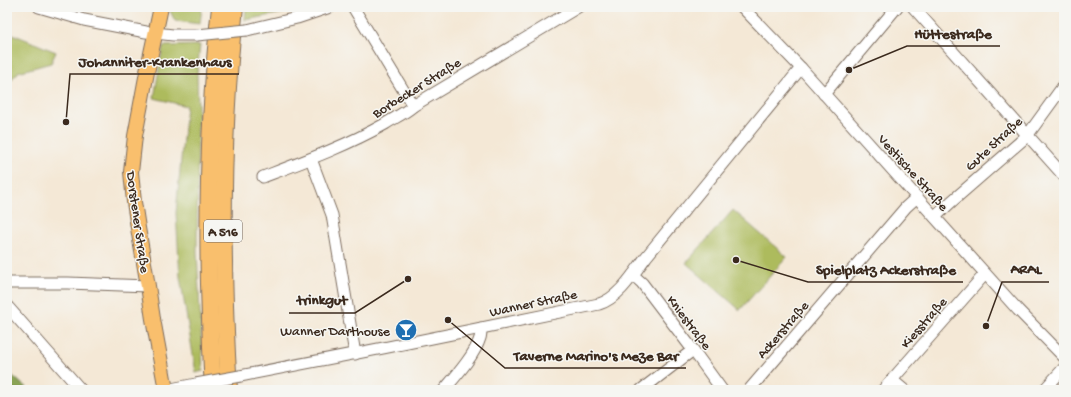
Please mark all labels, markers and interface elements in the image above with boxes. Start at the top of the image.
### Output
callout: Hüttestraße [907,19,1000,46]
text: Hüttestraße [914,26,993,44]
callout: Johanniter-Krankenhaus [70,47,239,74]
text: Johanniter-Krankenhaus [77,54,233,72]
street label: Borbecker Straße [369,55,465,124]
street label: Gute Straße [962,113,1028,176]
street label: Vestische Straße [873,131,952,216]
street label: Dorstener Straße [121,170,152,275]
road number: A 516 [204,220,242,242]
callout: Spielplatz Ackerstraße [808,255,963,282]
callout: ARAL [1002,255,1049,282]
text: ARAL [1009,261,1043,279]
text: Spielplatz Ackerstraße [816,262,957,280]
callout: trinkgut [289,286,355,313]
street label: Wanner Straße [488,287,580,322]
text: trinkgut [295,292,349,310]
street label: Kniestraße [662,293,714,355]
street label: Kiesstraße [898,294,952,353]
street label: Ackerstraße [754,298,814,363]
bar icon: Wanner Darthouse [393,317,419,343]
place label: Wanner Darthouse [280,324,391,341]
callout: Taverne Marino's Meze Bar [505,341,686,368]
text: Taverne Marino's Meze Bar [513,348,680,366]

